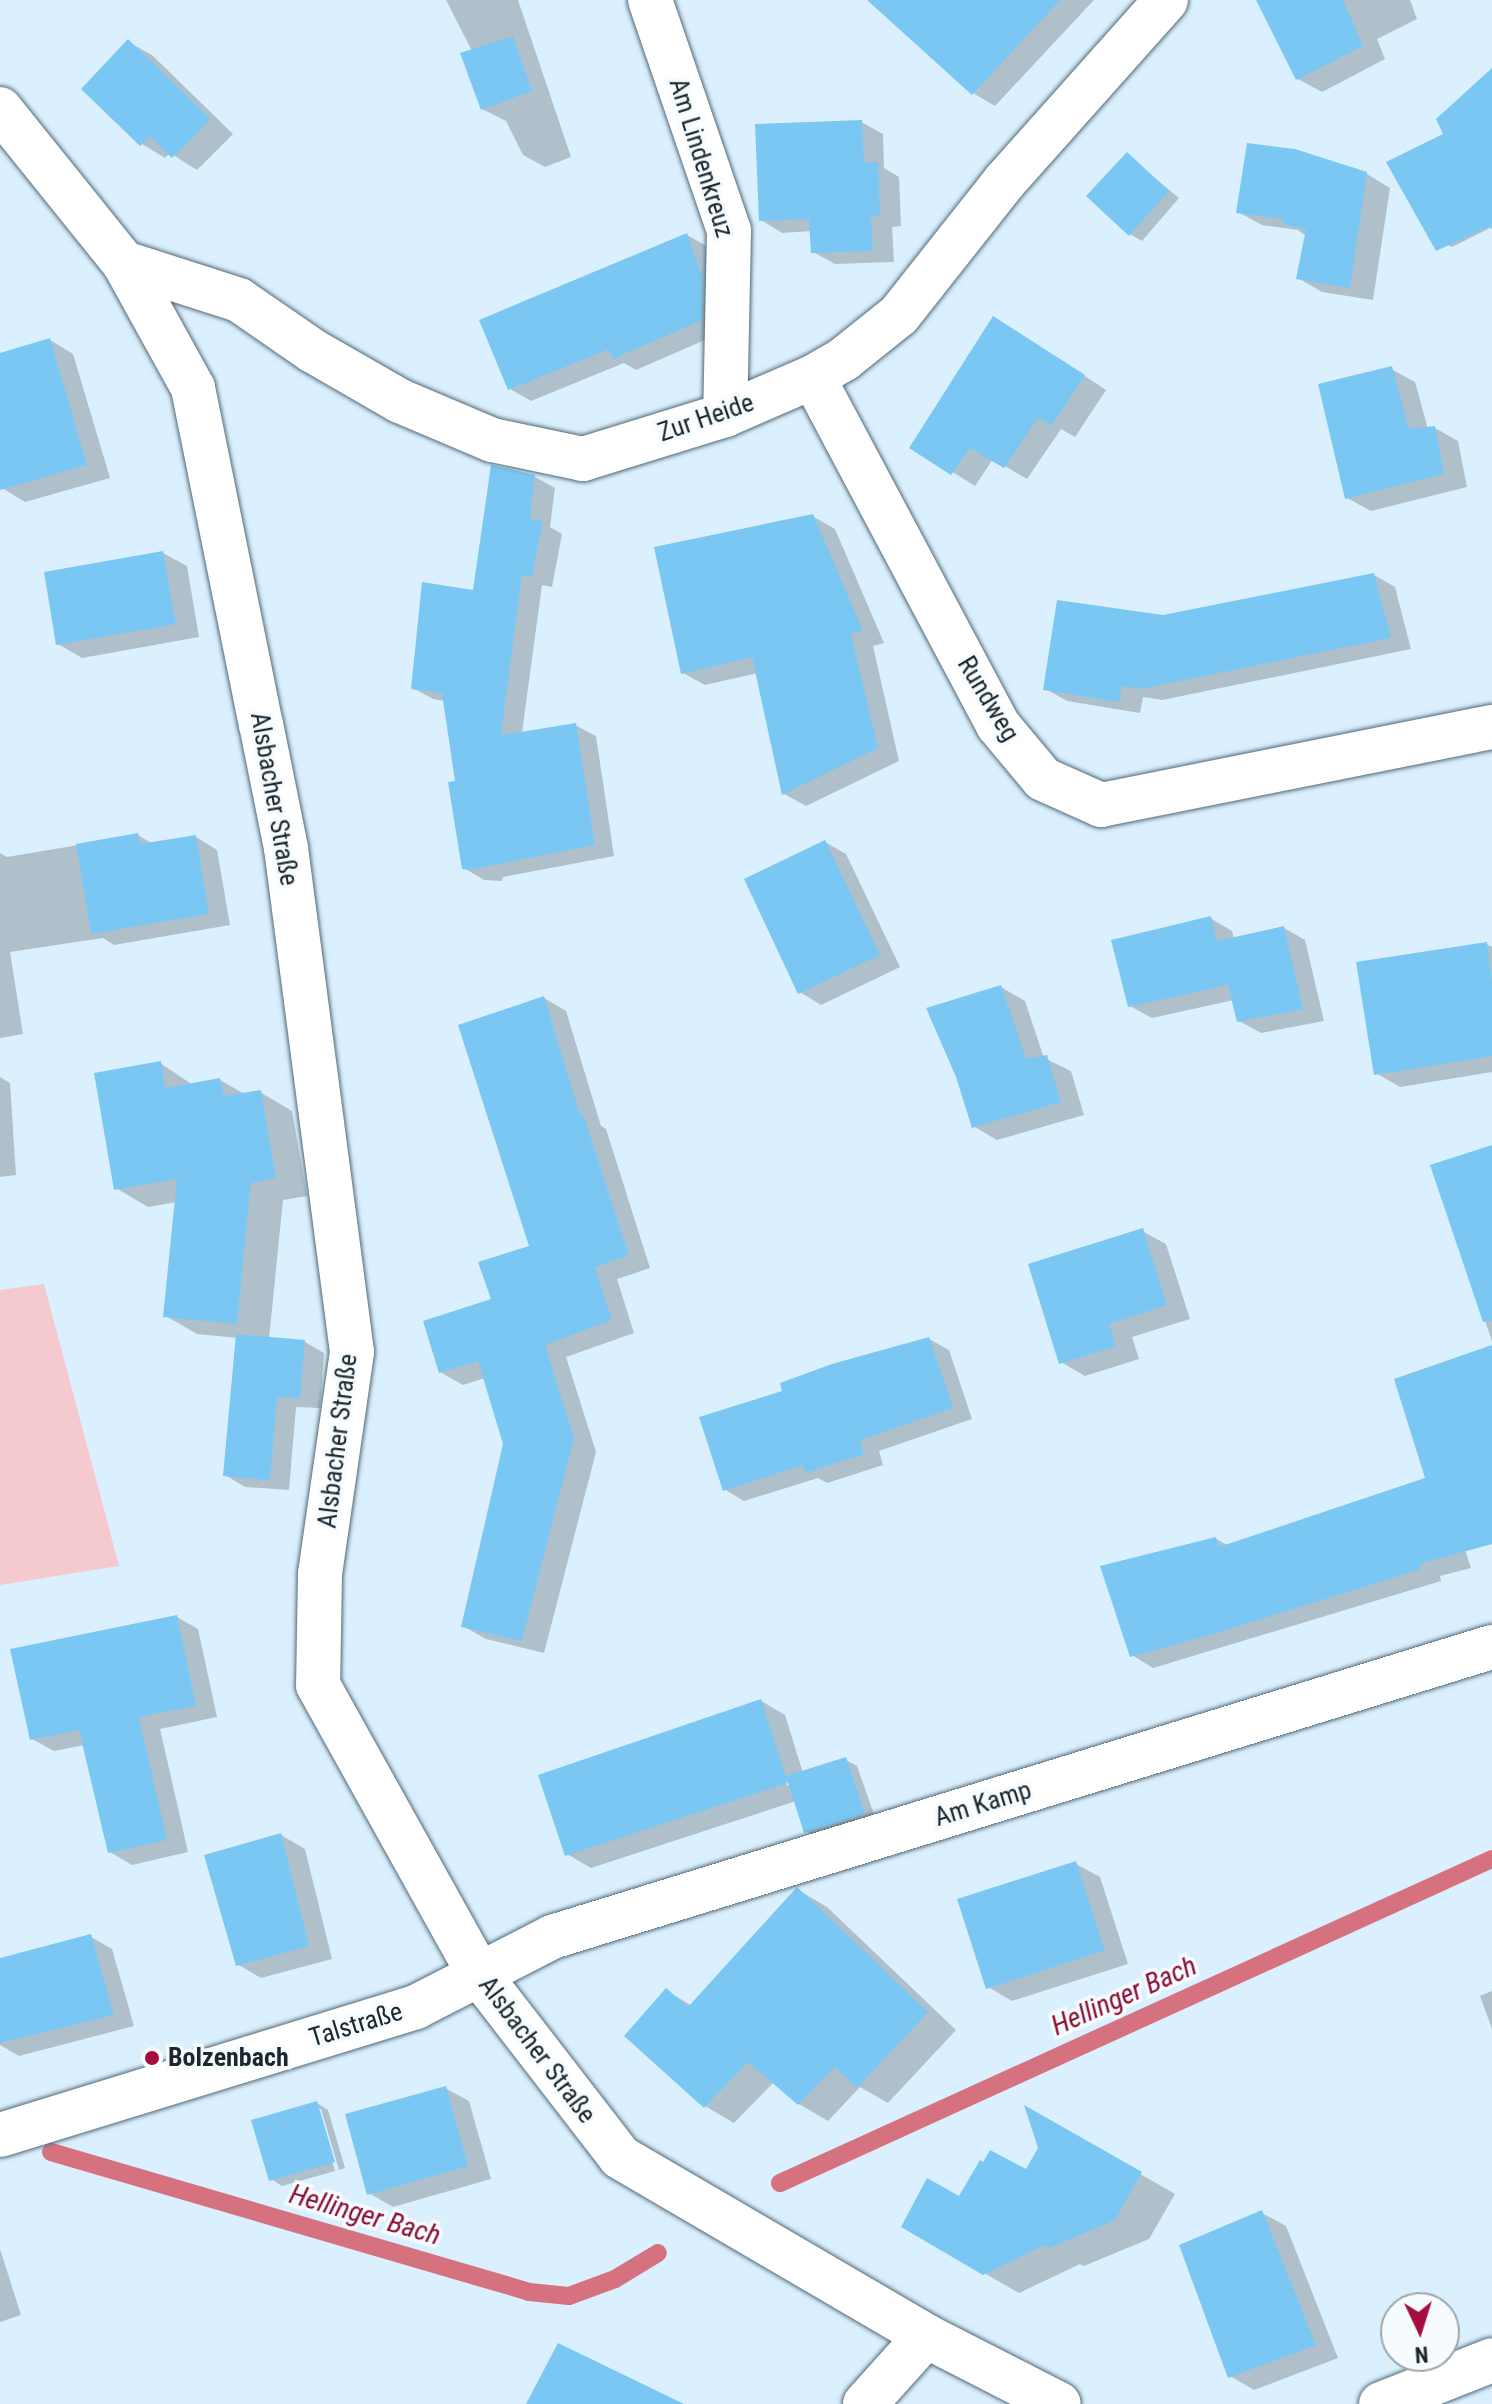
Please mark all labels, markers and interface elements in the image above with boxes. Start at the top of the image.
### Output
street label: Am Lindenkreuz [662,75,740,241]
street label: Zur Heide [654,387,758,449]
street label: Rundweg [950,651,1026,747]
street label: Alsbacher Straße [243,710,305,888]
street label: Alsbacher Straße [312,1352,364,1530]
street label: Am Kamp [931,1775,1035,1833]
water label: Hellinger Bach [1046,1949,1202,2043]
street label: Alsbacher Straße [472,1971,602,2129]
street label: Talstraße [306,1996,406,2054]
place label: Bolzenbach [168,2042,289,2074]
marker: Bolzenbach [143,2049,161,2067]
water label: Hellinger Bach [286,2177,444,2253]
north arrow [1380,2292,1460,2372]
text: N [1414,2342,1429,2367]

